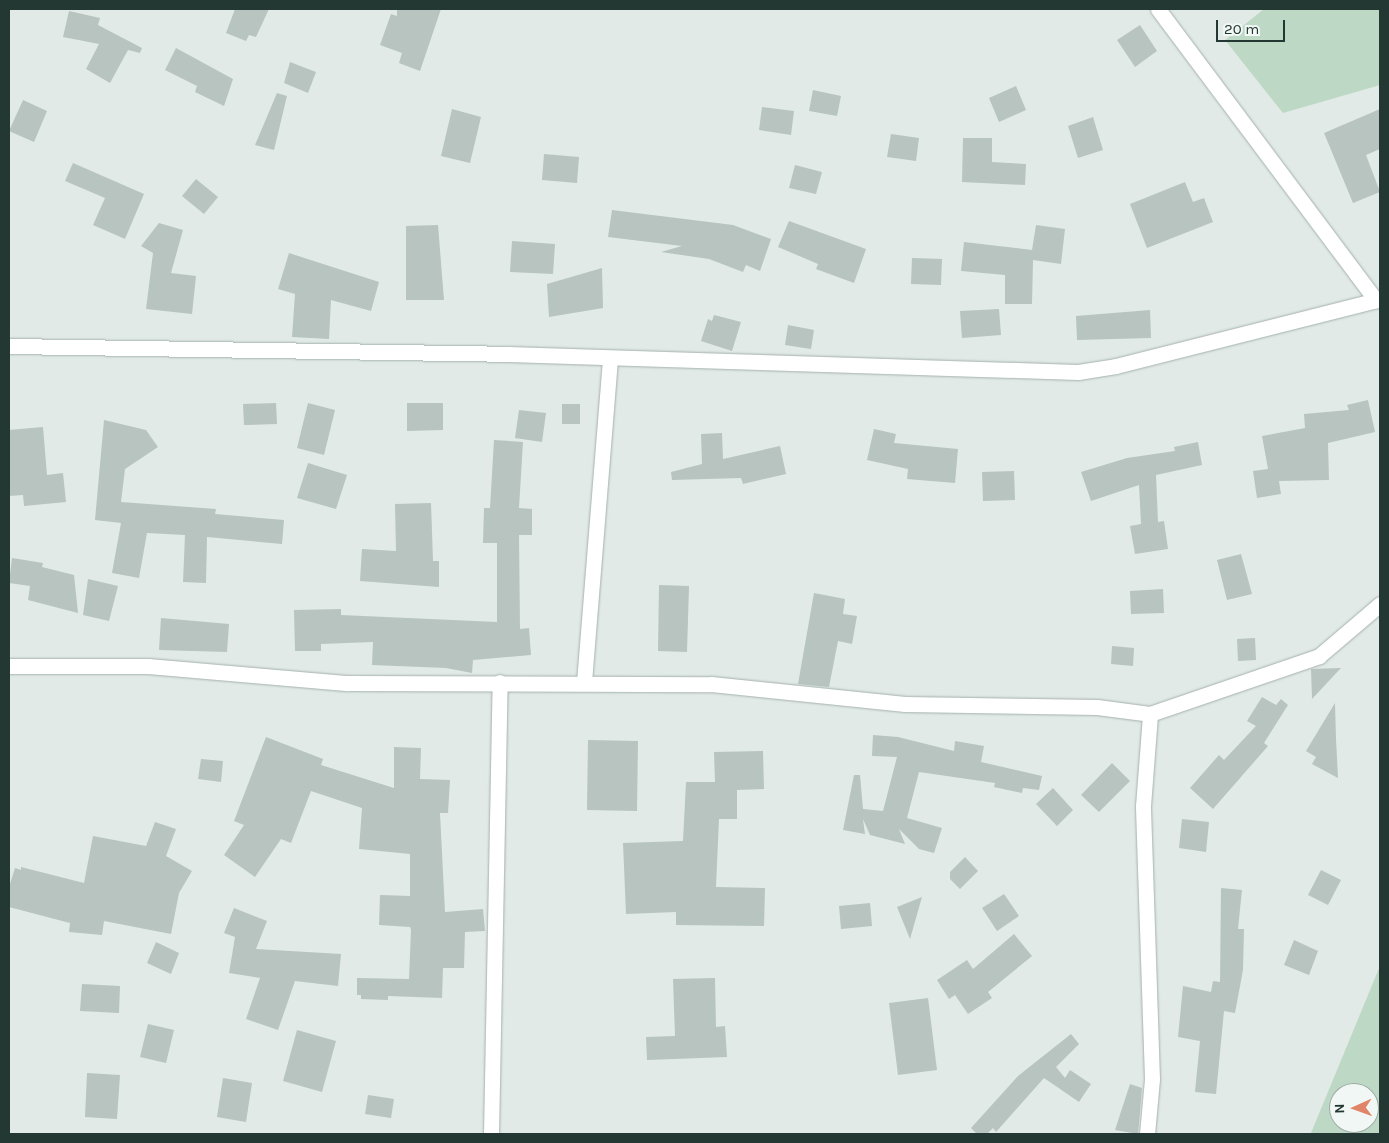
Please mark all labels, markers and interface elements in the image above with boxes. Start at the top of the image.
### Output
scale bar [1219,10,1288,42]
text: 20 m [1224,20,1259,38]
north arrow [1329,1083,1379,1133]
text: N [1331,1103,1348,1114]

